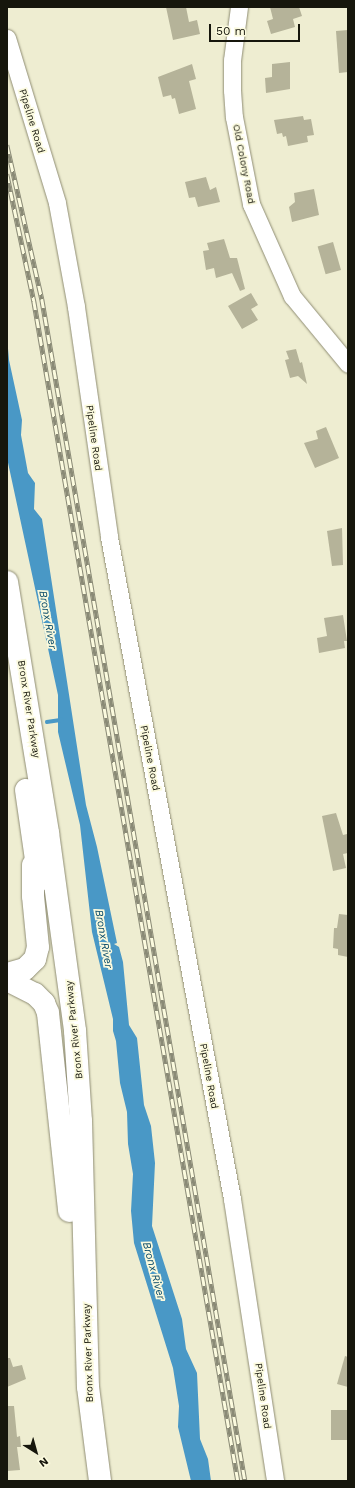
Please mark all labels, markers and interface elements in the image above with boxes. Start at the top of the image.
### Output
scale bar [211,16,302,42]
text: 50 m [216,24,246,38]
street label: Pipeline Road [17,88,47,154]
street label: Old Colony Road [230,123,258,205]
street label: Pipeline Road [83,404,105,472]
water label: Bronx River [35,589,59,651]
street label: Bronx River Parkway [15,659,43,759]
street label: Pipeline Road [138,724,162,792]
water label: Bronx River [91,908,115,970]
street label: Bronx River Parkway [63,980,85,1080]
street label: Pipeline Road [197,1042,221,1110]
water label: Bronx River [139,1240,167,1302]
street label: Bronx River Parkway [80,1303,96,1403]
street label: Pipeline Road [252,1362,274,1430]
north arrow [16,1432,56,1472]
text: N [36,1454,51,1470]

